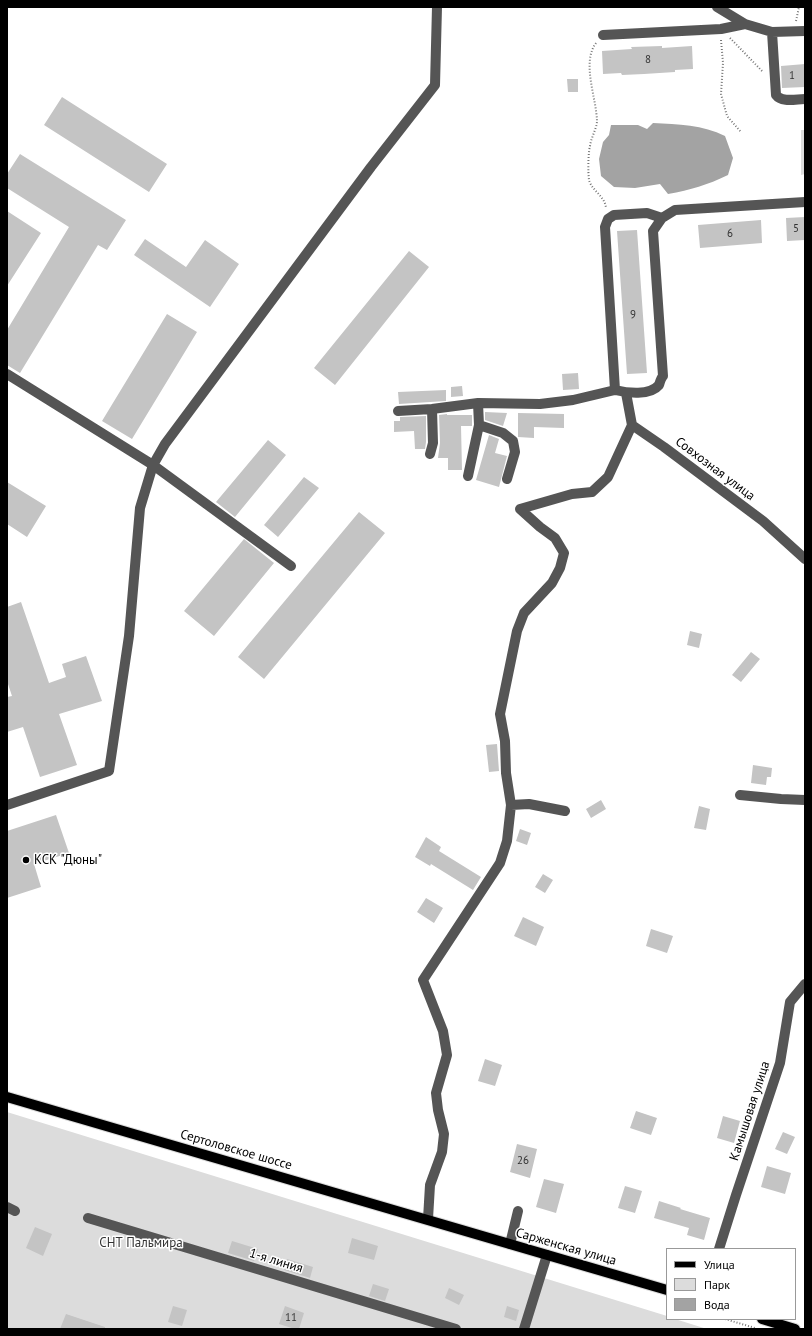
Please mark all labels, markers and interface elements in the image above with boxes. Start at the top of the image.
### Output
house number: 8 [645,53,651,67]
house number: 1 [789,69,795,83]
house number: 5 [793,222,799,236]
house number: 6 [727,227,733,241]
house number: 9 [630,308,636,322]
street label: Совхозная улица [672,434,758,504]
place label: КСК "Дюны" [34,852,102,868]
marker: КСК "Дюны" [21,855,31,865]
street label: Камышовая улица [727,1059,773,1163]
street label: Сертоловское шоссе [178,1127,294,1173]
house number: 26 [517,1154,529,1168]
street label: Сарженская улица [514,1225,618,1269]
park label: СНТ Пальмира [99,1235,183,1251]
street label: 1-я линия [247,1245,305,1277]
legend [666,1248,796,1320]
text: Улица [704,1257,735,1272]
text: Парк [704,1277,730,1292]
text: Вода [704,1297,730,1312]
house number: 11 [285,1311,297,1325]

